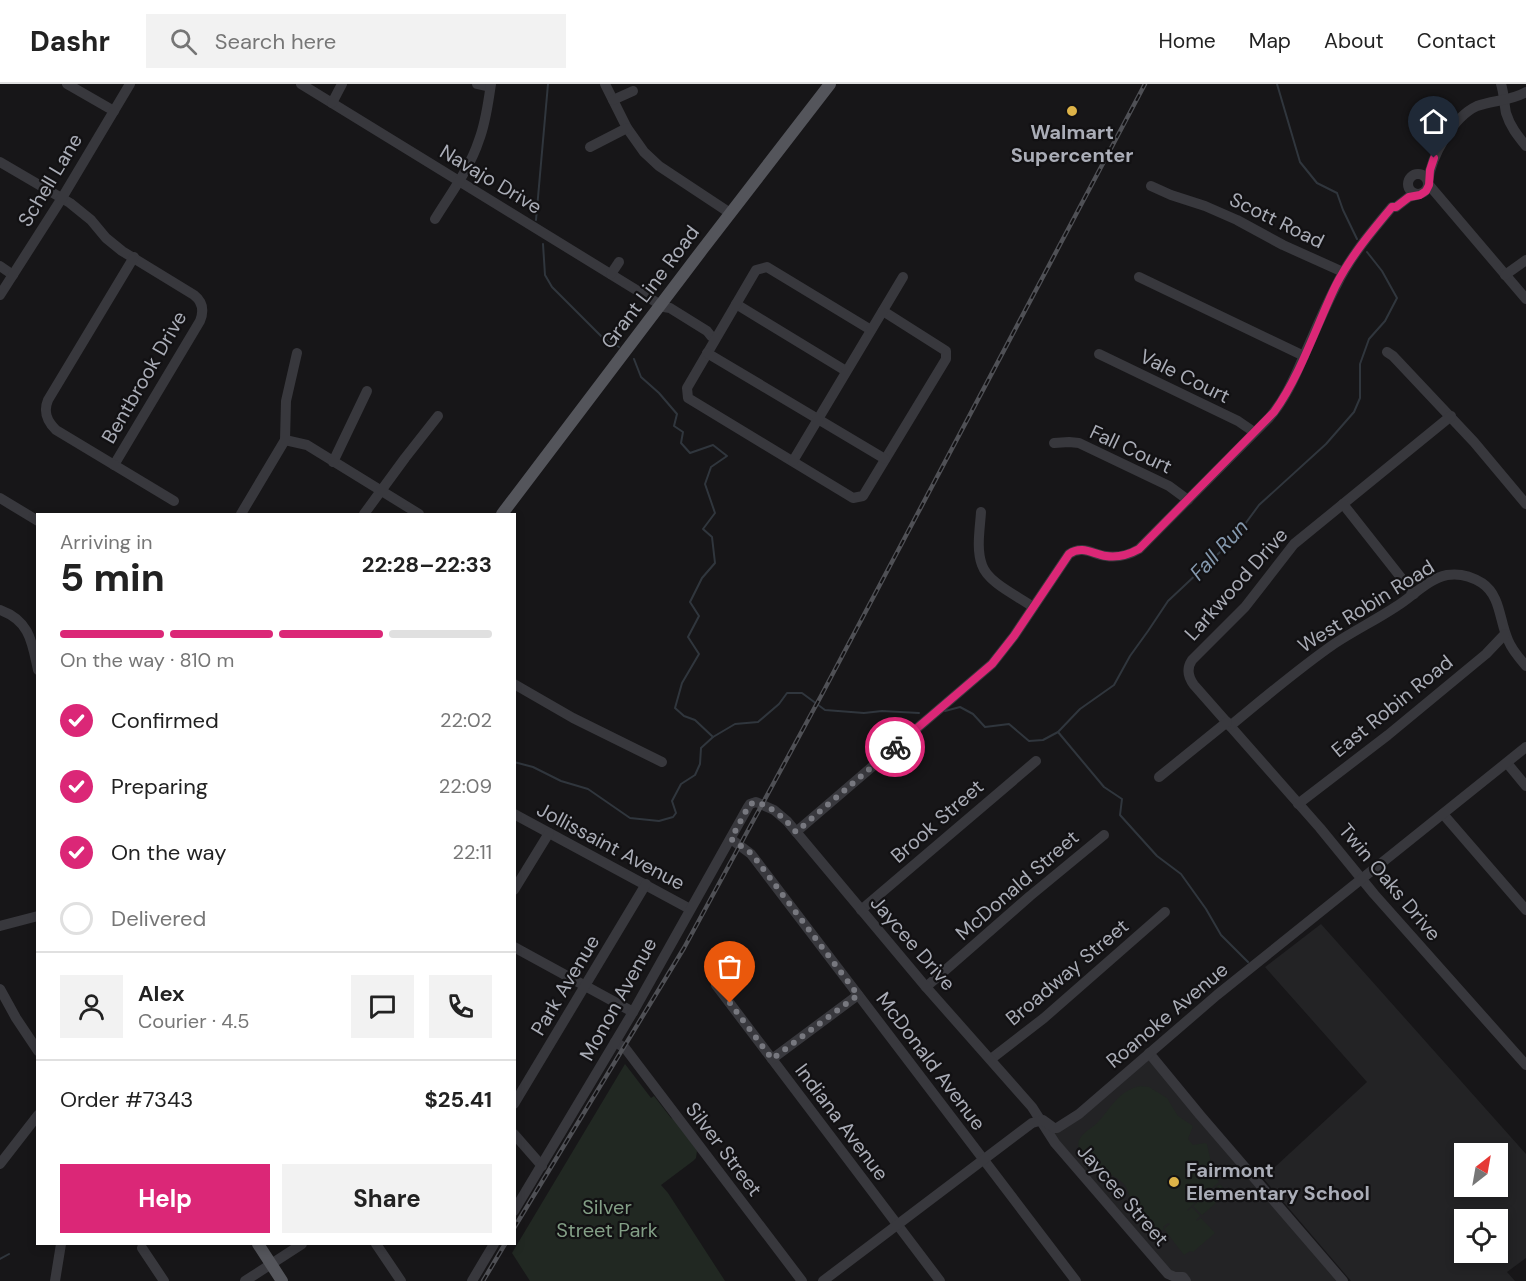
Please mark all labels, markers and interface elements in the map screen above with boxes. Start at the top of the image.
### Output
search box [146,14,566,68]
text: Dashr [30,23,110,60]
icon: search [167,25,200,58]
text: Search here [215,27,336,56]
text: Home [1158,27,1216,55]
text: Map [1249,27,1291,55]
text: About [1324,27,1384,55]
text: Contact [1417,27,1496,55]
pin [1408,96,1459,158]
marker: Walmart Supercenter [1065,104,1079,118]
icon: home [1417,105,1450,138]
place label: Walmart Supercenter [1011,119,1133,168]
street label: Schell Lane [12,129,88,231]
street label: Navajo Drive [435,138,547,220]
street label: Scott Road [1225,186,1329,254]
street label: Grant Line Road [595,220,705,354]
street label: Bentbrook Drive [96,306,192,448]
street label: Vale Court [1136,343,1235,409]
street label: Fall Court [1086,419,1177,479]
water label: Fall Run [1184,513,1254,587]
street label: Larkwood Drive [1179,522,1293,646]
text: Arriving in [60,529,152,555]
text: 22:28–22:33 [362,550,492,579]
text: 5 min [60,552,165,603]
street label: West Robin Road [1293,554,1439,658]
text: On the way · 810 m [60,647,234,673]
street label: East Robin Road [1326,649,1458,763]
icon: check [60,704,93,737]
text: Confirmed [111,706,219,735]
text: 22:02 [440,707,492,733]
courier [865,717,925,777]
icon: bike [879,731,912,764]
icon: check [60,770,93,803]
text: Preparing [111,772,208,801]
text: 22:09 [439,773,492,799]
street label: Brook Street [885,773,989,868]
street label: Jollissaint Avenue [533,796,689,896]
street label: Twin Oaks Drive [1333,818,1447,946]
street label: McDonald Street [950,824,1084,946]
icon: check [60,836,93,869]
text: On the way [111,838,226,867]
text: 22:11 [452,839,492,865]
street label: Jaycee Drive [865,890,961,996]
text: Delivered [111,904,206,933]
street label: Broadway Street [1000,913,1134,1031]
street label: Park Avenue [525,930,605,1040]
street label: Monon Avenue [573,933,663,1065]
pin [704,941,755,1003]
icon: bag [713,950,746,983]
street label: Roanoke Avenue [1101,956,1233,1074]
button: person [60,975,123,1038]
button: chat [351,975,414,1038]
button: phone [429,975,492,1038]
text: Alex [138,979,185,1008]
street label: McDonald Avenue [871,987,991,1135]
text: Courier · 4.5 [138,1008,250,1034]
street label: Indiana Avenue [789,1058,895,1186]
text: Order #7343 [60,1085,193,1114]
text: $25.41 [424,1085,492,1114]
street label: Silver Street [680,1097,768,1202]
street label: Jaycee Street [1072,1139,1175,1252]
north arrow [1454,1143,1508,1197]
map controls [1454,1143,1508,1263]
place label: Fairmont Elementary School [1186,1157,1370,1206]
button: Help [60,1164,270,1233]
button: Share [282,1164,492,1233]
marker: Fairmont Elementary School [1167,1175,1181,1189]
park label: Silver Street Park [556,1194,658,1243]
button: locate [1454,1209,1508,1263]

